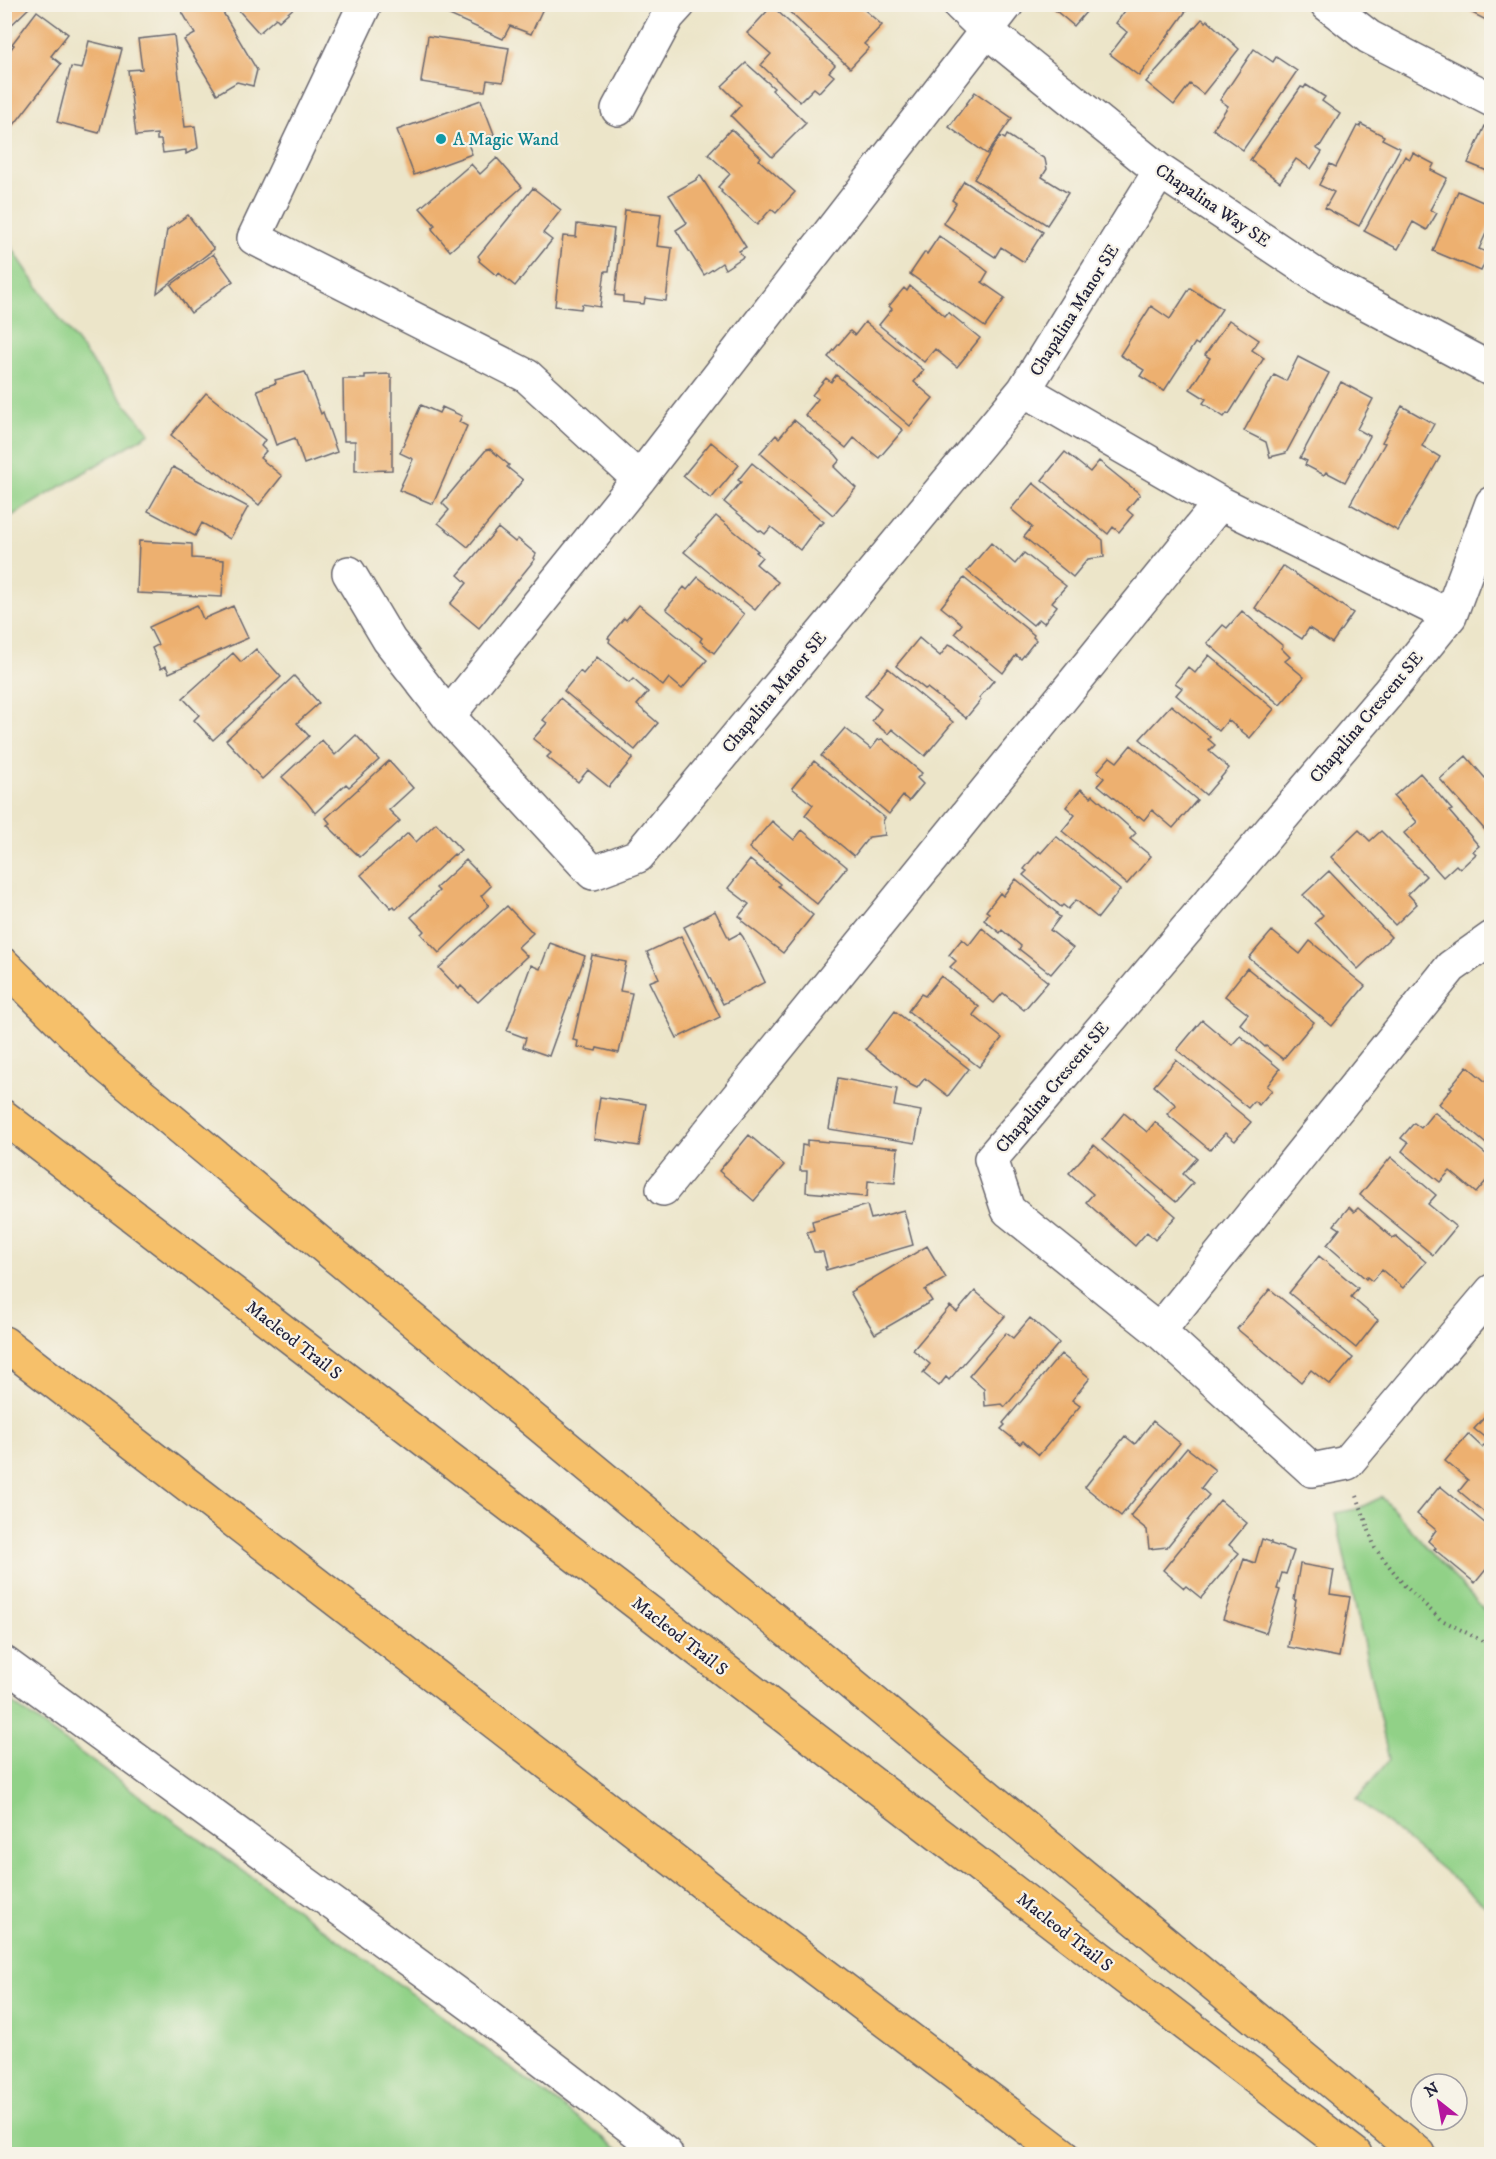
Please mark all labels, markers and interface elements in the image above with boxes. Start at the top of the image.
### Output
place label: A Magic Wand [453,129,559,151]
marker: A Magic Wand [434,132,448,146]
street label: Chapalina Way SE [1151,159,1274,253]
street label: Chapalina Manor SE [1025,240,1124,381]
street label: Chapalina Manor SE [718,627,832,758]
street label: Chapalina Crescent SE [1305,647,1428,788]
street label: Chapalina Crescent SE [991,1017,1114,1158]
street label: Macleod Trail S [241,1296,346,1385]
street label: Macleod Trail S [627,1592,732,1681]
street label: Macleod Trail S [1012,1888,1117,1977]
north arrow [1409,2072,1469,2132]
text: N [1421,2078,1443,2102]

